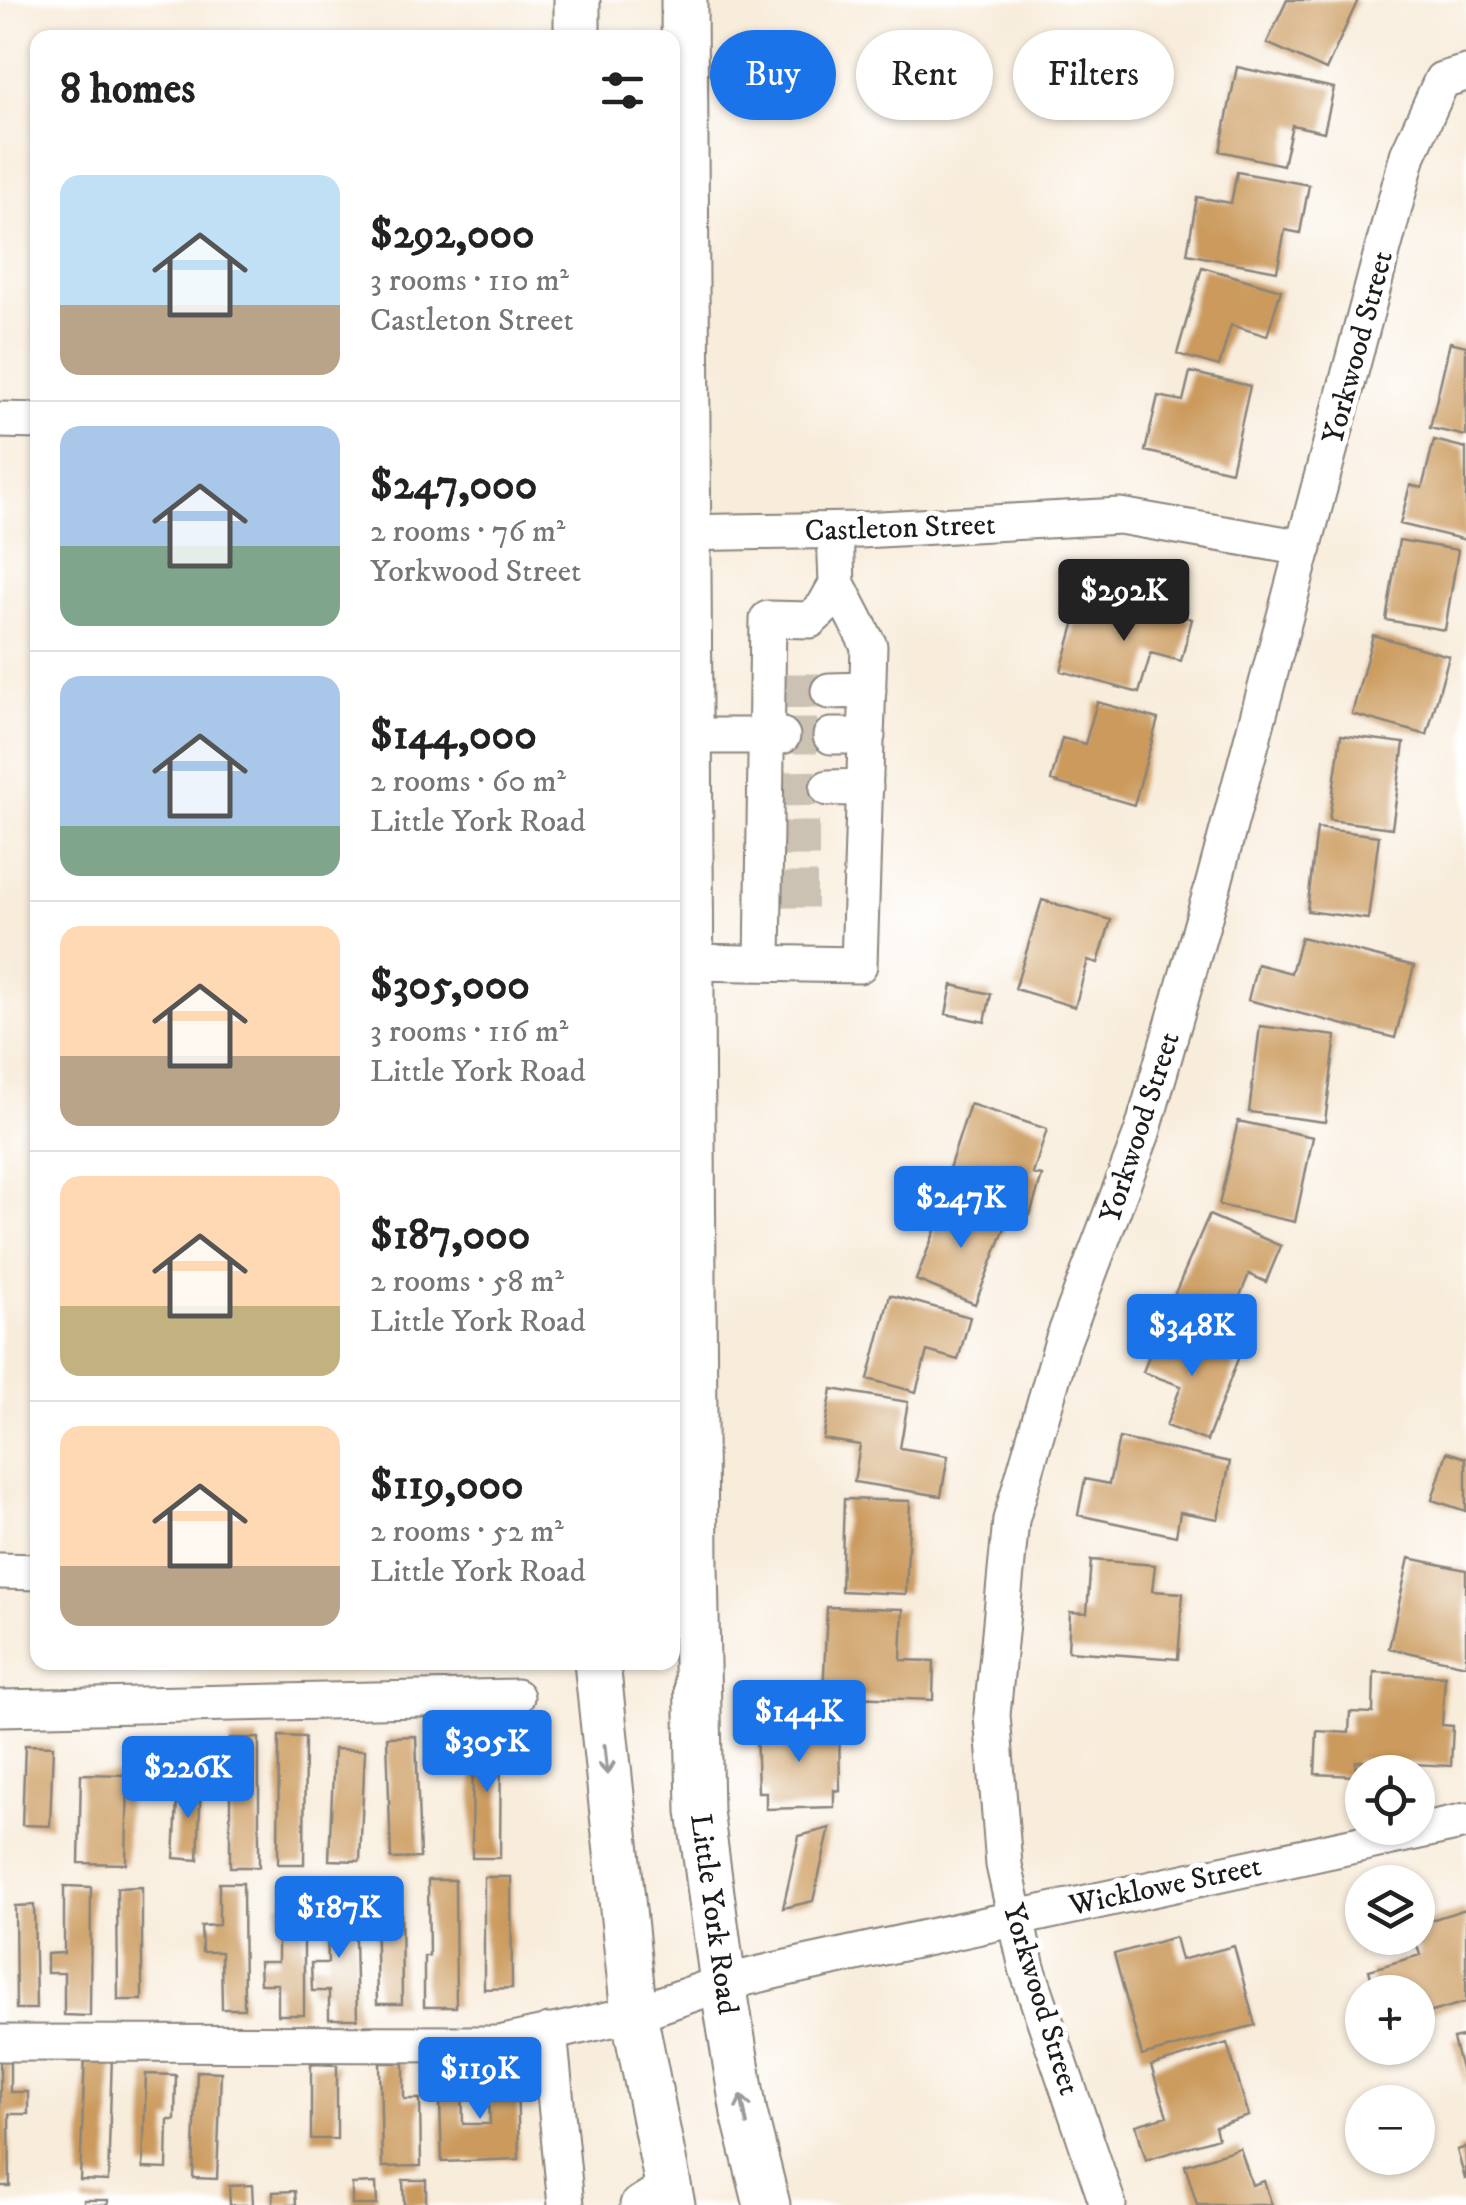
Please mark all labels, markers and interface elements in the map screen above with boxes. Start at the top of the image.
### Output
chip: Buy [710,30,836,120]
chip: Rent [856,30,993,120]
chip: Filters [1013,30,1174,120]
icon: filters [595,63,650,118]
text: 8 homes [60,64,195,116]
text: $292,000 [370,209,535,261]
icon: home [140,215,260,335]
street label: Yorkwood Street [1315,247,1402,448]
text: 3 rooms · 110 m² [370,261,569,301]
text: Castleton Street [370,301,574,341]
text: $247,000 [370,460,537,512]
icon: home [140,466,260,586]
street label: Castleton Street [804,507,996,550]
text: 2 rooms · 76 m² [370,512,565,552]
text: Yorkwood Street [370,552,581,592]
pin: $292K [1054,559,1194,644]
text: $292K [1080,571,1168,611]
text: $144,000 [370,710,537,762]
icon: home [140,716,260,836]
text: 2 rooms · 60 m² [370,762,566,802]
text: Little York Road [370,802,586,842]
text: $305,000 [370,960,530,1012]
icon: home [140,966,260,1086]
text: 3 rooms · 116 m² [370,1012,568,1052]
street label: Yorkwood Street [1092,1028,1189,1227]
text: Little York Road [370,1052,586,1092]
pin: $247K [891,1166,1031,1251]
text: $247K [916,1178,1006,1218]
text: $187,000 [370,1210,530,1262]
icon: home [140,1216,260,1336]
text: 2 rooms · 58 m² [370,1262,564,1302]
pin: $348K [1122,1294,1262,1379]
text: Little York Road [370,1302,586,1342]
text: $348K [1149,1306,1235,1346]
text: $119,000 [370,1460,524,1512]
icon: home [140,1466,260,1586]
text: 2 rooms · 52 m² [370,1512,564,1552]
text: Little York Road [370,1552,586,1592]
pin: $144K [729,1680,869,1765]
text: $144K [755,1692,843,1732]
pin: $305K [417,1710,557,1795]
text: $305K [445,1722,530,1762]
pin: $226K [118,1736,258,1821]
one-way arrow [597,1743,616,1775]
text: $226K [144,1748,232,1788]
map controls [1345,1755,1435,2175]
button: locate [1345,1755,1435,1845]
street label: Little York Road [681,1812,746,2017]
street label: Wicklowe Street [1065,1848,1265,1925]
button: layers [1345,1865,1435,1955]
pin: $187K [269,1876,409,1961]
text: $187K [297,1888,381,1928]
street label: Yorkwood Street [994,1899,1087,2100]
button: + [1345,1975,1435,2065]
pin: $119K [410,2037,550,2122]
text: $119K [440,2049,520,2089]
button: − [1345,2085,1435,2175]
one-way arrow [734,2095,753,2127]

